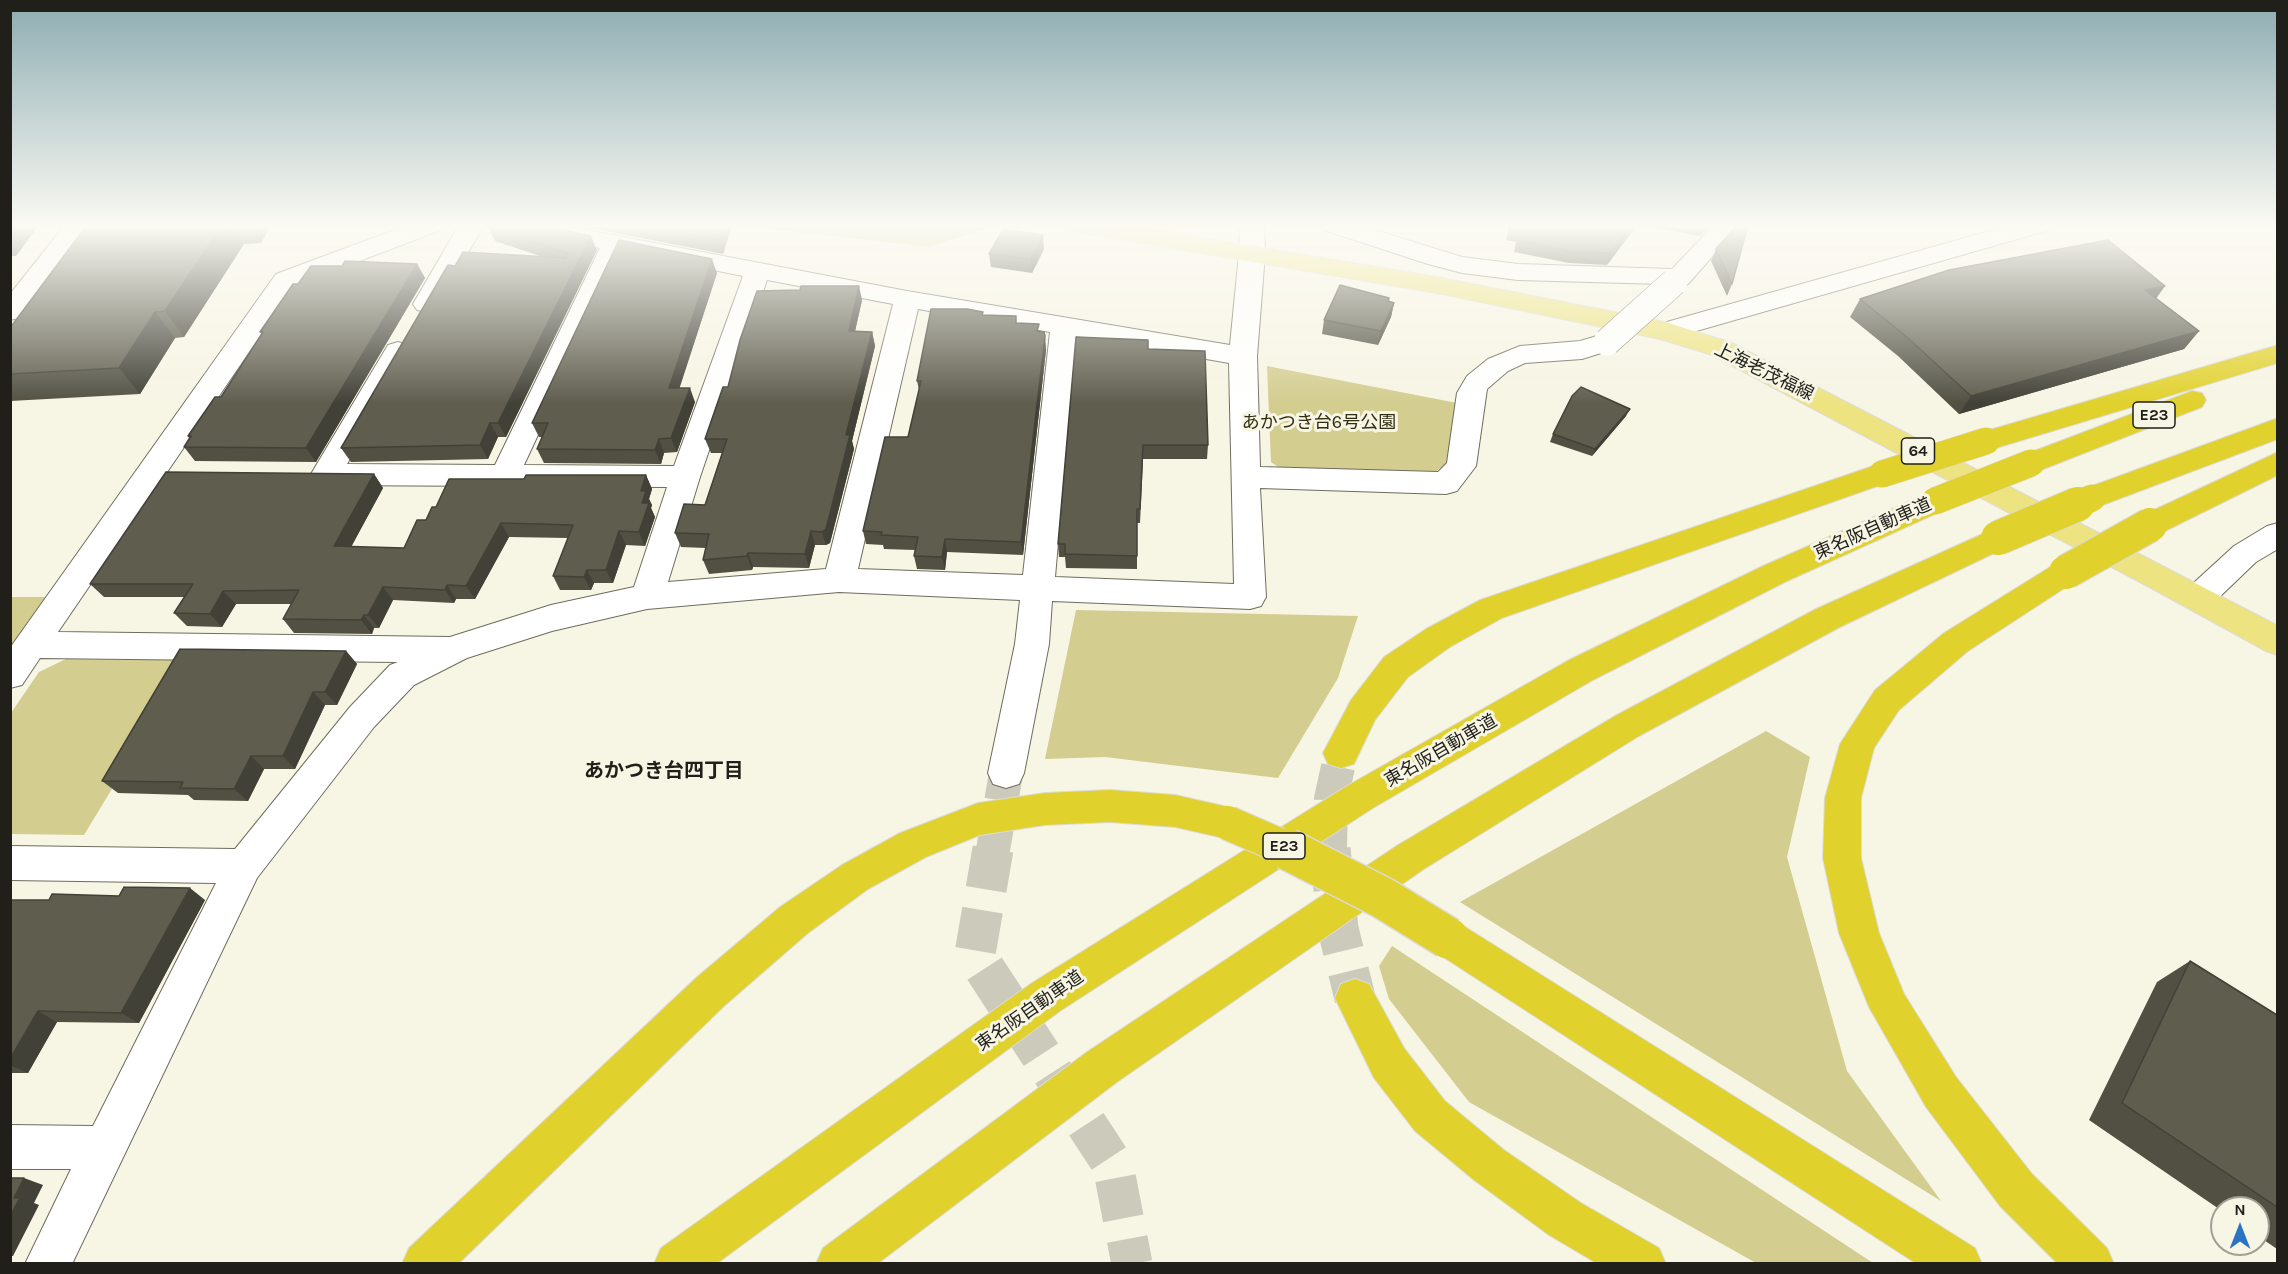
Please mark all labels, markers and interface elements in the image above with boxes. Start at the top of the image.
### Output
street label: 上海老茂福線 [1711,339,1817,405]
road number: E23 [2133,402,2175,428]
park label: あかつき台6号公園 [1242,412,1396,434]
road number: 64 [1902,438,1934,464]
street label: 東名阪自動車道 [1811,494,1935,564]
street label: 東名阪自動車道 [1381,710,1501,792]
district label: あかつき台四丁目 [584,759,744,783]
road number: E23 [1263,833,1305,859]
street label: 東名阪自動車道 [972,966,1088,1056]
north arrow [2210,1196,2270,1256]
text: N [2234,1200,2246,1219]

